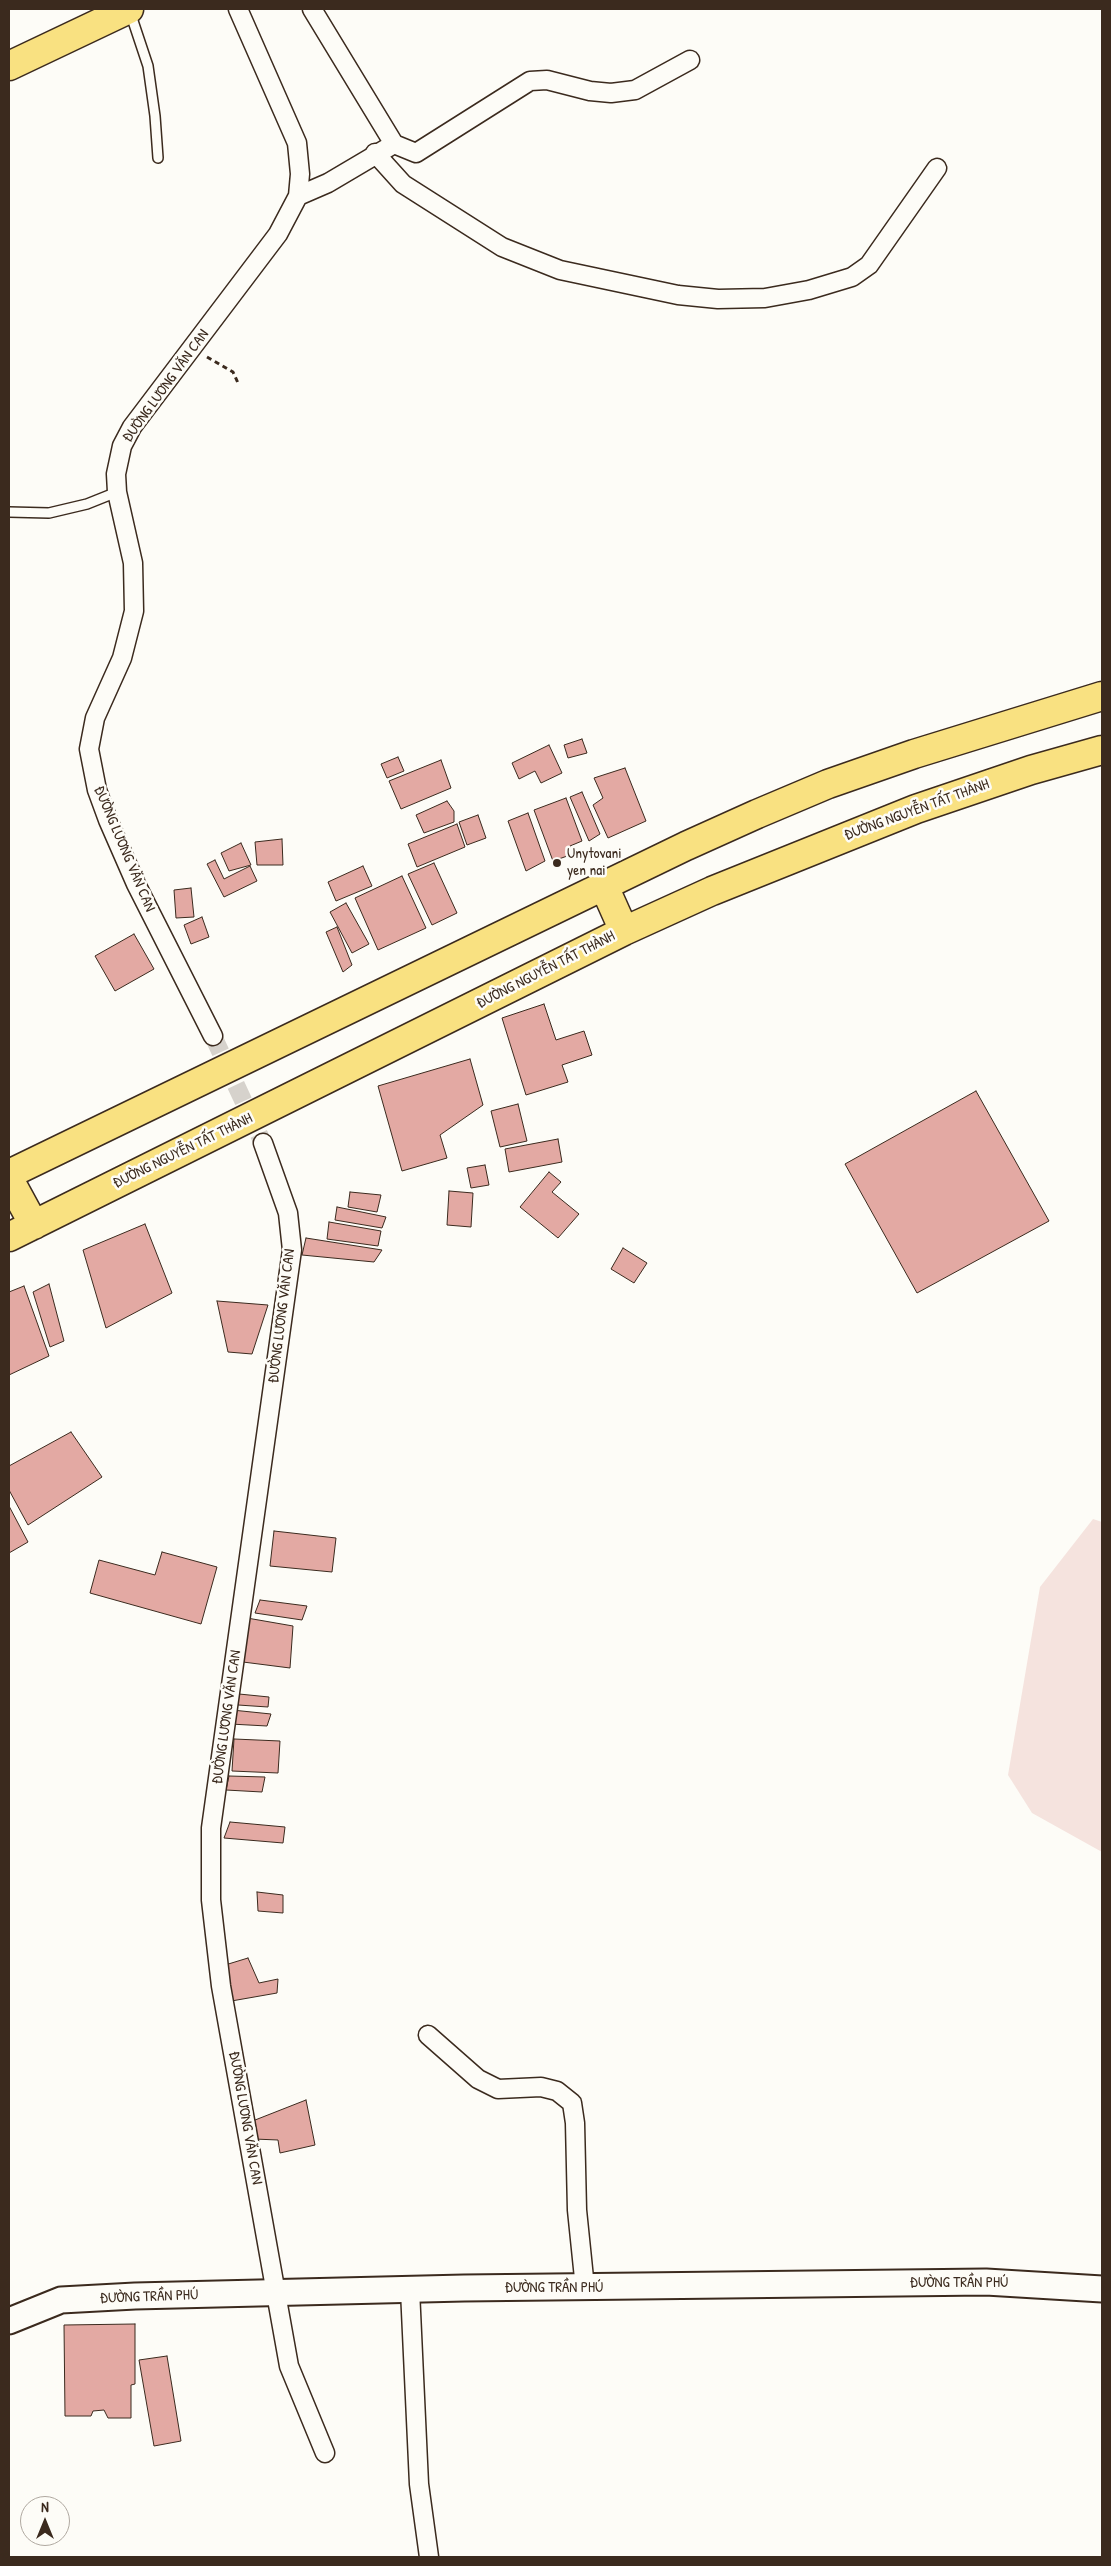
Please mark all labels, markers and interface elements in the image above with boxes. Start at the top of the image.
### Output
street label: ĐƯỜNG LƯƠNG VĂN CAN [119,326,213,446]
street label: ĐƯỜNG NGUYỄN TẤT THÀNH [842,775,992,845]
street label: ĐƯỜNG LƯƠNG VĂN CAN [89,783,159,915]
place label: Unytovani yen nai [567,845,622,880]
marker: Unytovani yen nai [551,857,563,869]
street label: ĐƯỜNG NGUYỄN TẤT THÀNH [474,927,618,1013]
street label: ĐƯỜNG NGUYỄN TẤT THÀNH [110,1109,256,1193]
street label: ĐƯỜNG LƯƠNG VĂN CAN [265,1248,299,1384]
street label: ĐƯỜNG LƯƠNG VĂN CAN [209,1649,245,1785]
street label: ĐƯỜNG LƯƠNG VĂN CAN [224,2050,266,2186]
street label: ĐƯỜNG TRẦN PHÚ [910,2274,1008,2292]
street label: ĐƯỜNG TRẦN PHÚ [505,2279,603,2297]
street label: ĐƯỜNG TRẦN PHÚ [99,2286,199,2308]
north arrow [20,2496,70,2546]
text: N [41,2497,49,2516]

